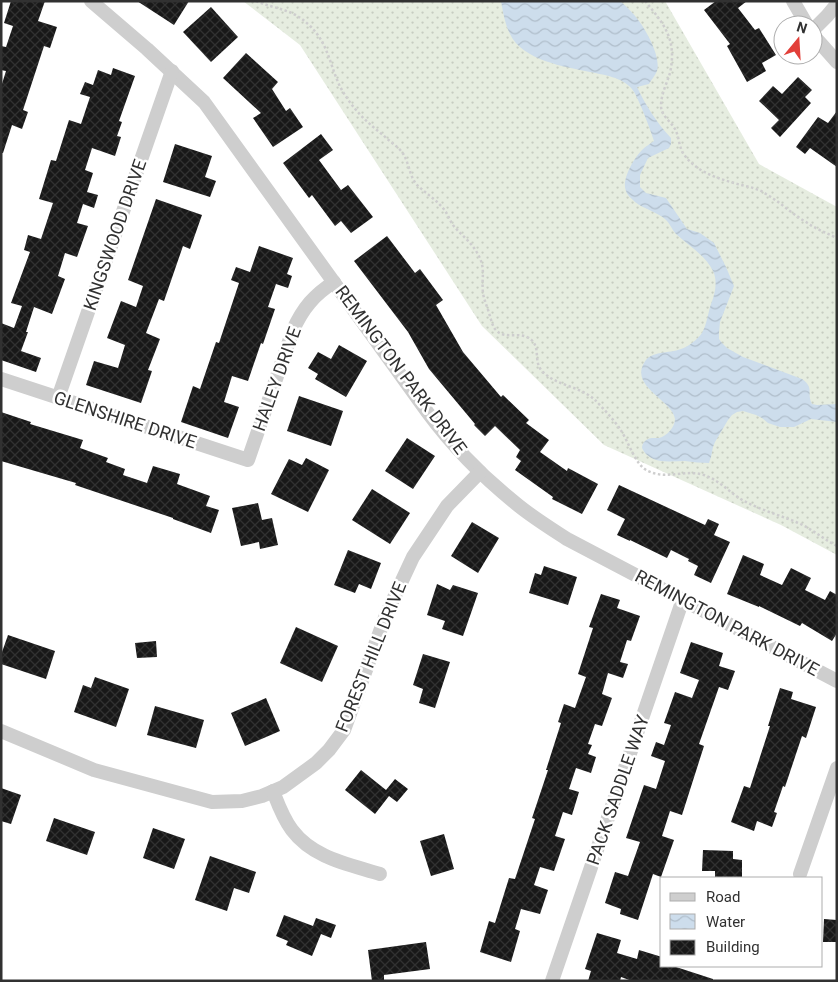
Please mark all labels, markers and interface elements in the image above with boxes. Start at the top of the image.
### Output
north arrow [773,15,823,65]
text: N [795,18,809,37]
street label: KINGSWOOD DRIVE [79,156,150,313]
street label: REMINGTON PARK DRIVE [331,281,472,458]
street label: HALEY DRIVE [248,324,305,434]
street label: GLENSHIRE DRIVE [51,387,199,452]
street label: REMINGTON PARK DRIVE [632,565,823,680]
street label: FOREST HILL DRIVE [331,579,410,735]
street label: PACK SADDLE WAY [582,712,653,867]
legend [660,877,823,967]
text: Road [706,888,740,906]
text: Water [706,913,745,931]
text: Building [706,938,760,956]

